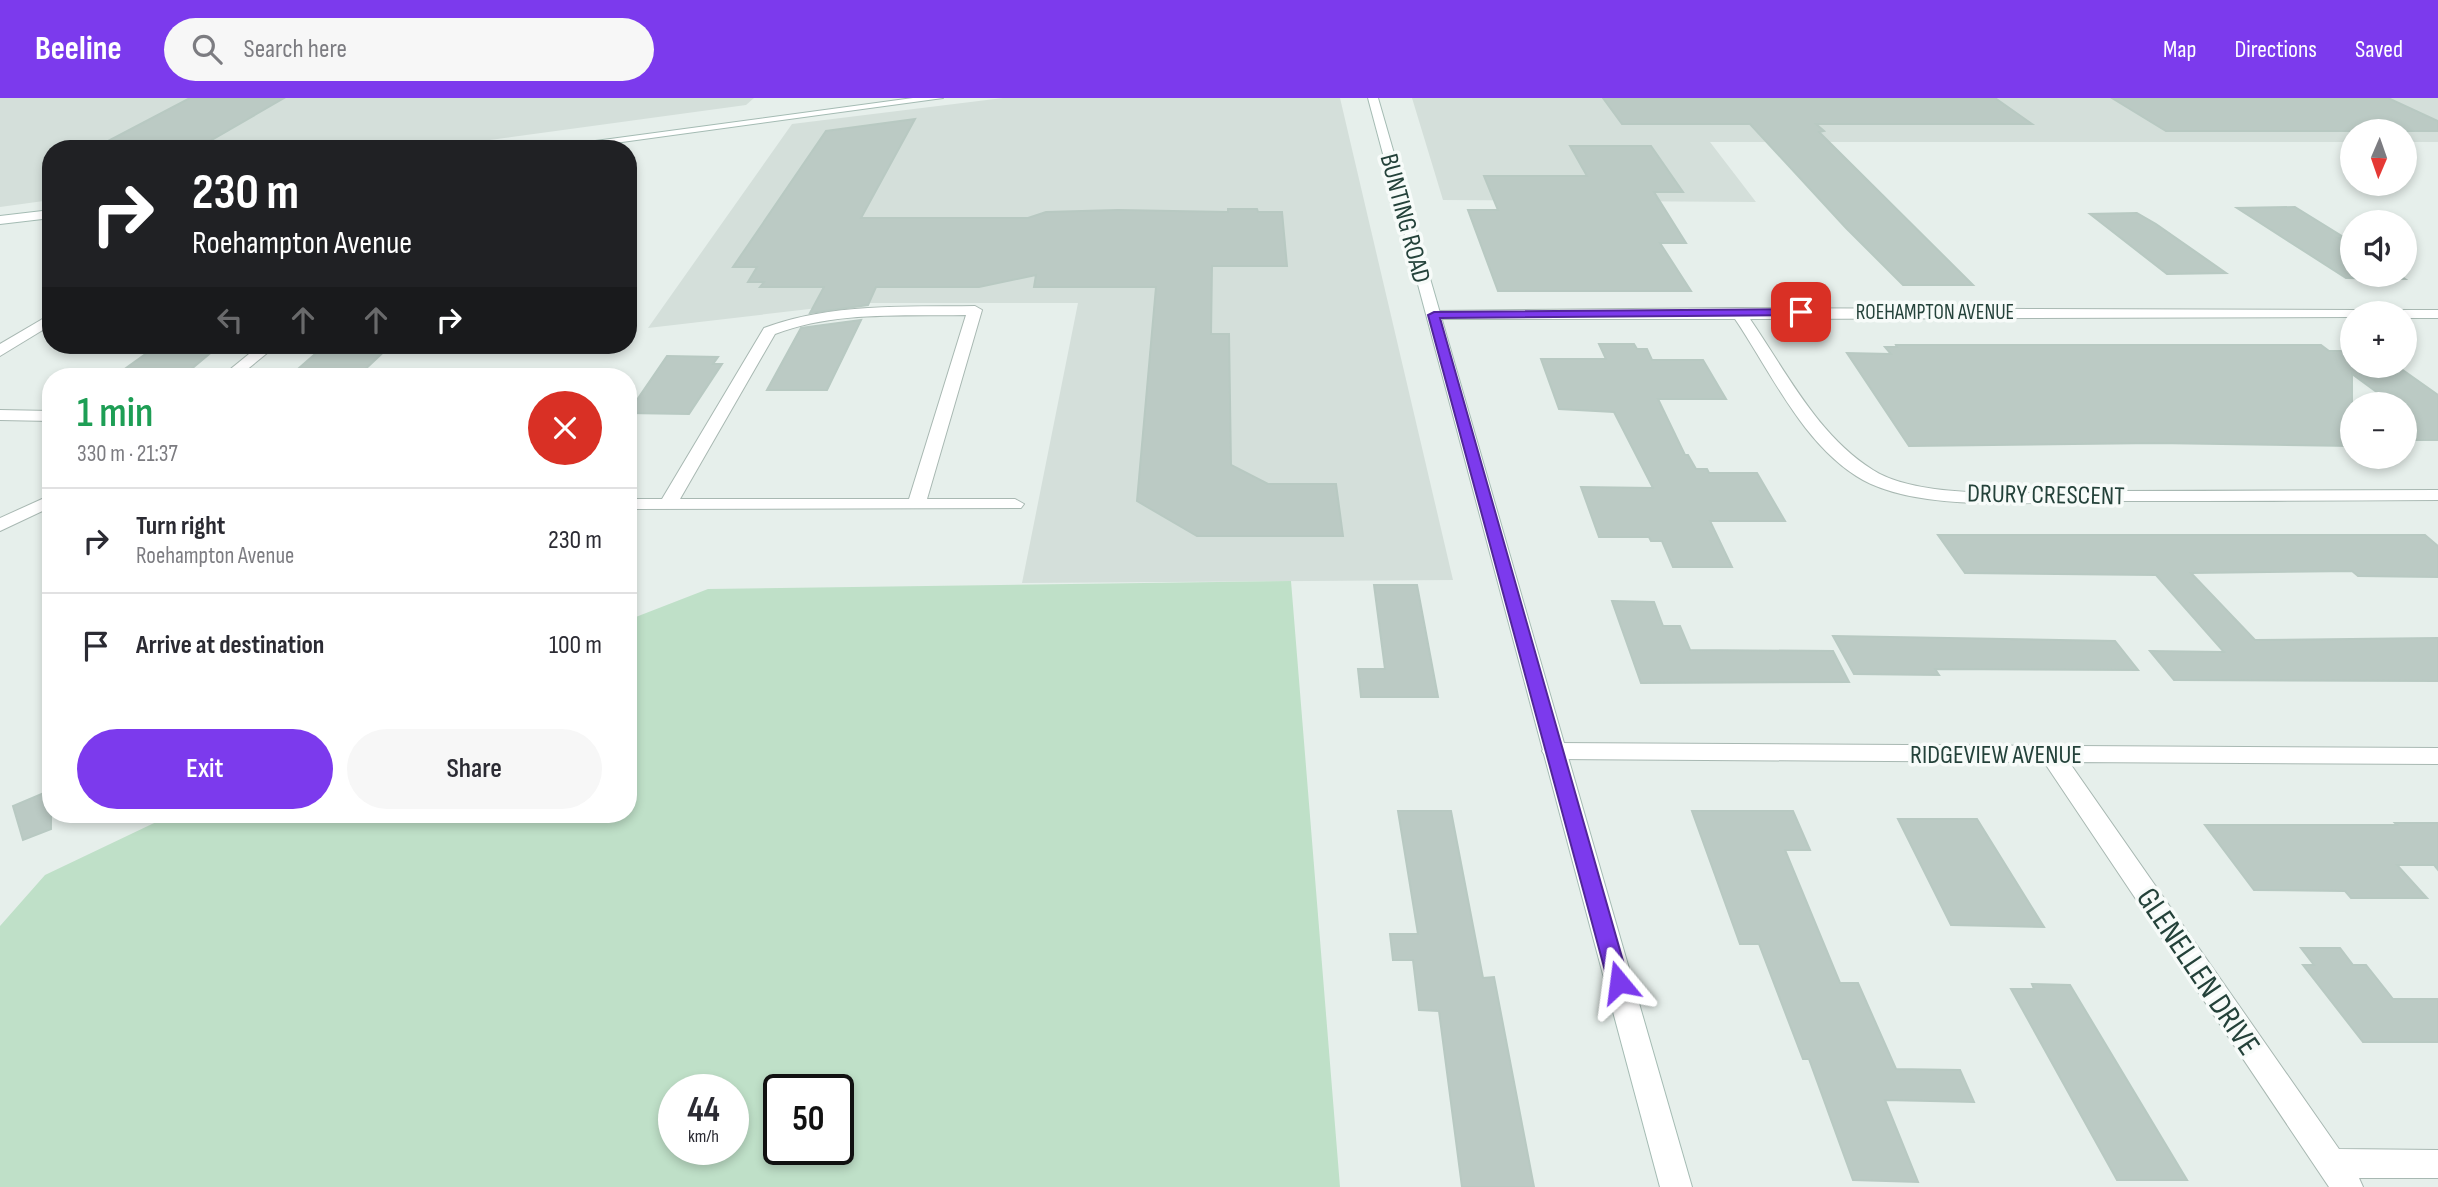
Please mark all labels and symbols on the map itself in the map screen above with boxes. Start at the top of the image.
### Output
north arrow [2340,119,2417,196]
street label: BUNTING ROAD [1372,150,1437,286]
pin [1771,282,1831,342]
street label: ROEHAMPTON AVENUE [1856,300,2014,325]
street label: DRURY CRESCENT [1967,479,2125,512]
street label: RIDGEVIEW AVENUE [1910,740,2082,771]
street label: GLENELLEN DRIVE [2128,881,2268,1063]
position arrow [1582,945,1656,1019]
speed limit sign: 50 [763,1074,854,1165]

